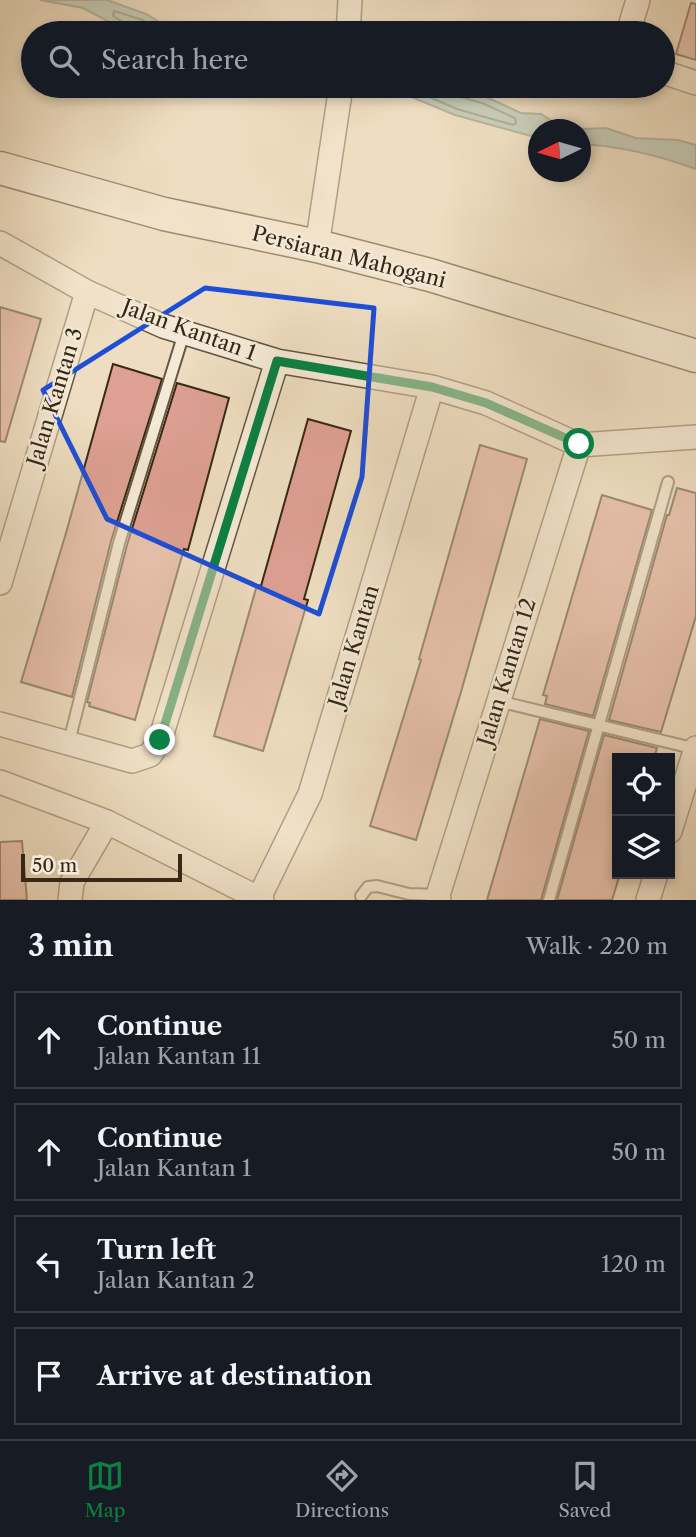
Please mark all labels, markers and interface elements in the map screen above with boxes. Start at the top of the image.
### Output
search box [21,21,675,98]
icon: search [45,41,83,79]
text: Search here [101,44,248,76]
north arrow [528,119,591,182]
street label: Persiaran Mahogani [250,220,449,293]
street label: Jalan Kantan 1 [116,293,260,365]
street label: Jalan Kantan 3 [21,325,87,472]
route start [563,428,594,459]
street label: Jalan Kantan [322,582,384,713]
street label: Jalan Kantan 12 [471,595,541,752]
route end [144,724,175,755]
map controls [612,753,675,879]
button: locate [612,753,675,816]
button: layers [612,816,675,879]
scale bar [21,851,182,883]
text: 50 m [32,854,77,877]
text: 3 min [28,927,114,964]
text: Walk · 220 m [526,932,668,960]
text: Continue [97,1010,222,1042]
icon: ahead [30,1021,68,1059]
text: 50 m [611,1026,666,1054]
text: Jalan Kantan 11 [97,1042,261,1070]
text: Continue [97,1122,222,1154]
icon: ahead [30,1133,68,1171]
text: 50 m [611,1138,666,1166]
text: Jalan Kantan 1 [97,1154,251,1182]
text: Turn left [97,1234,216,1266]
icon: left [30,1245,68,1283]
text: 120 m [601,1250,666,1278]
text: Jalan Kantan 2 [97,1266,255,1294]
icon: arrive [30,1357,68,1395]
text: Arrive at destination [97,1360,372,1392]
tab: Map [85,1457,126,1522]
tab: Directions [295,1457,389,1522]
tab: Saved [558,1457,611,1522]

